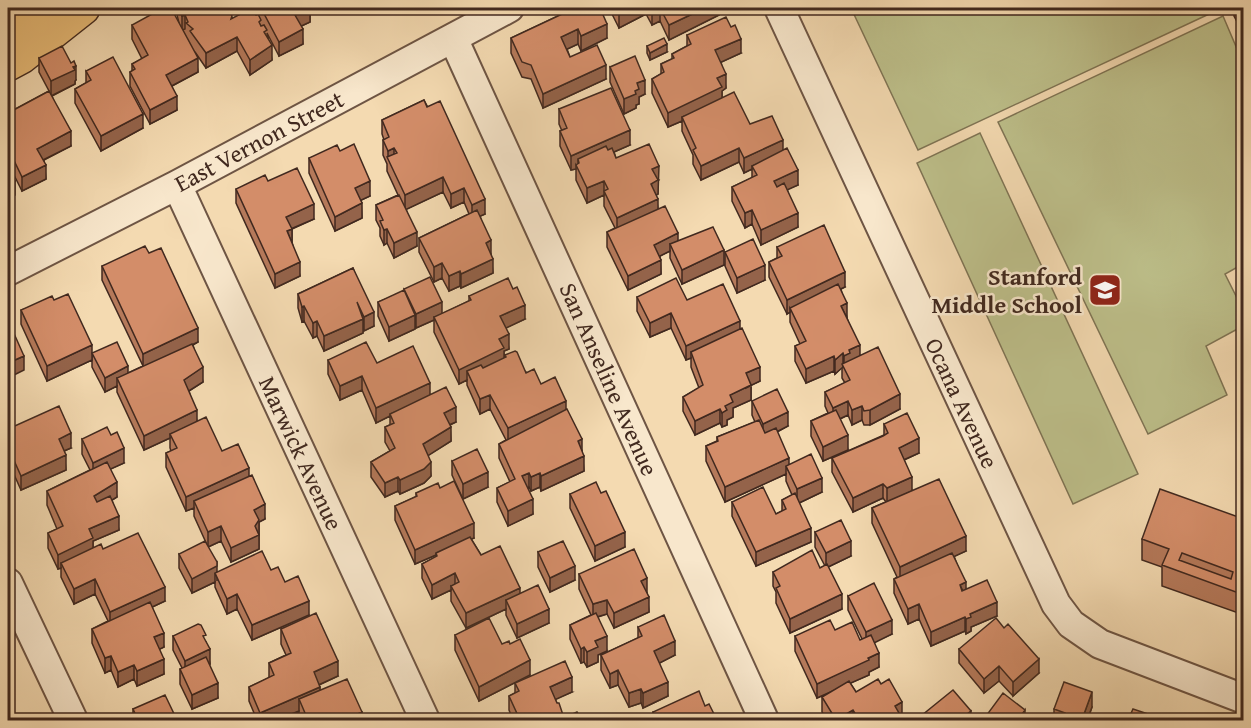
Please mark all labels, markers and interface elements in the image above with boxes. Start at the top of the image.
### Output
street label: East Vernon Street [168,81,350,200]
place label: Stanford Middle School [931,259,1083,322]
school or university icon: Stanford Middle School [1087,272,1123,308]
street label: San Anseline Avenue [551,277,667,481]
street label: Ocana Avenue [916,332,1008,474]
street label: Marwick Avenue [250,370,352,536]

